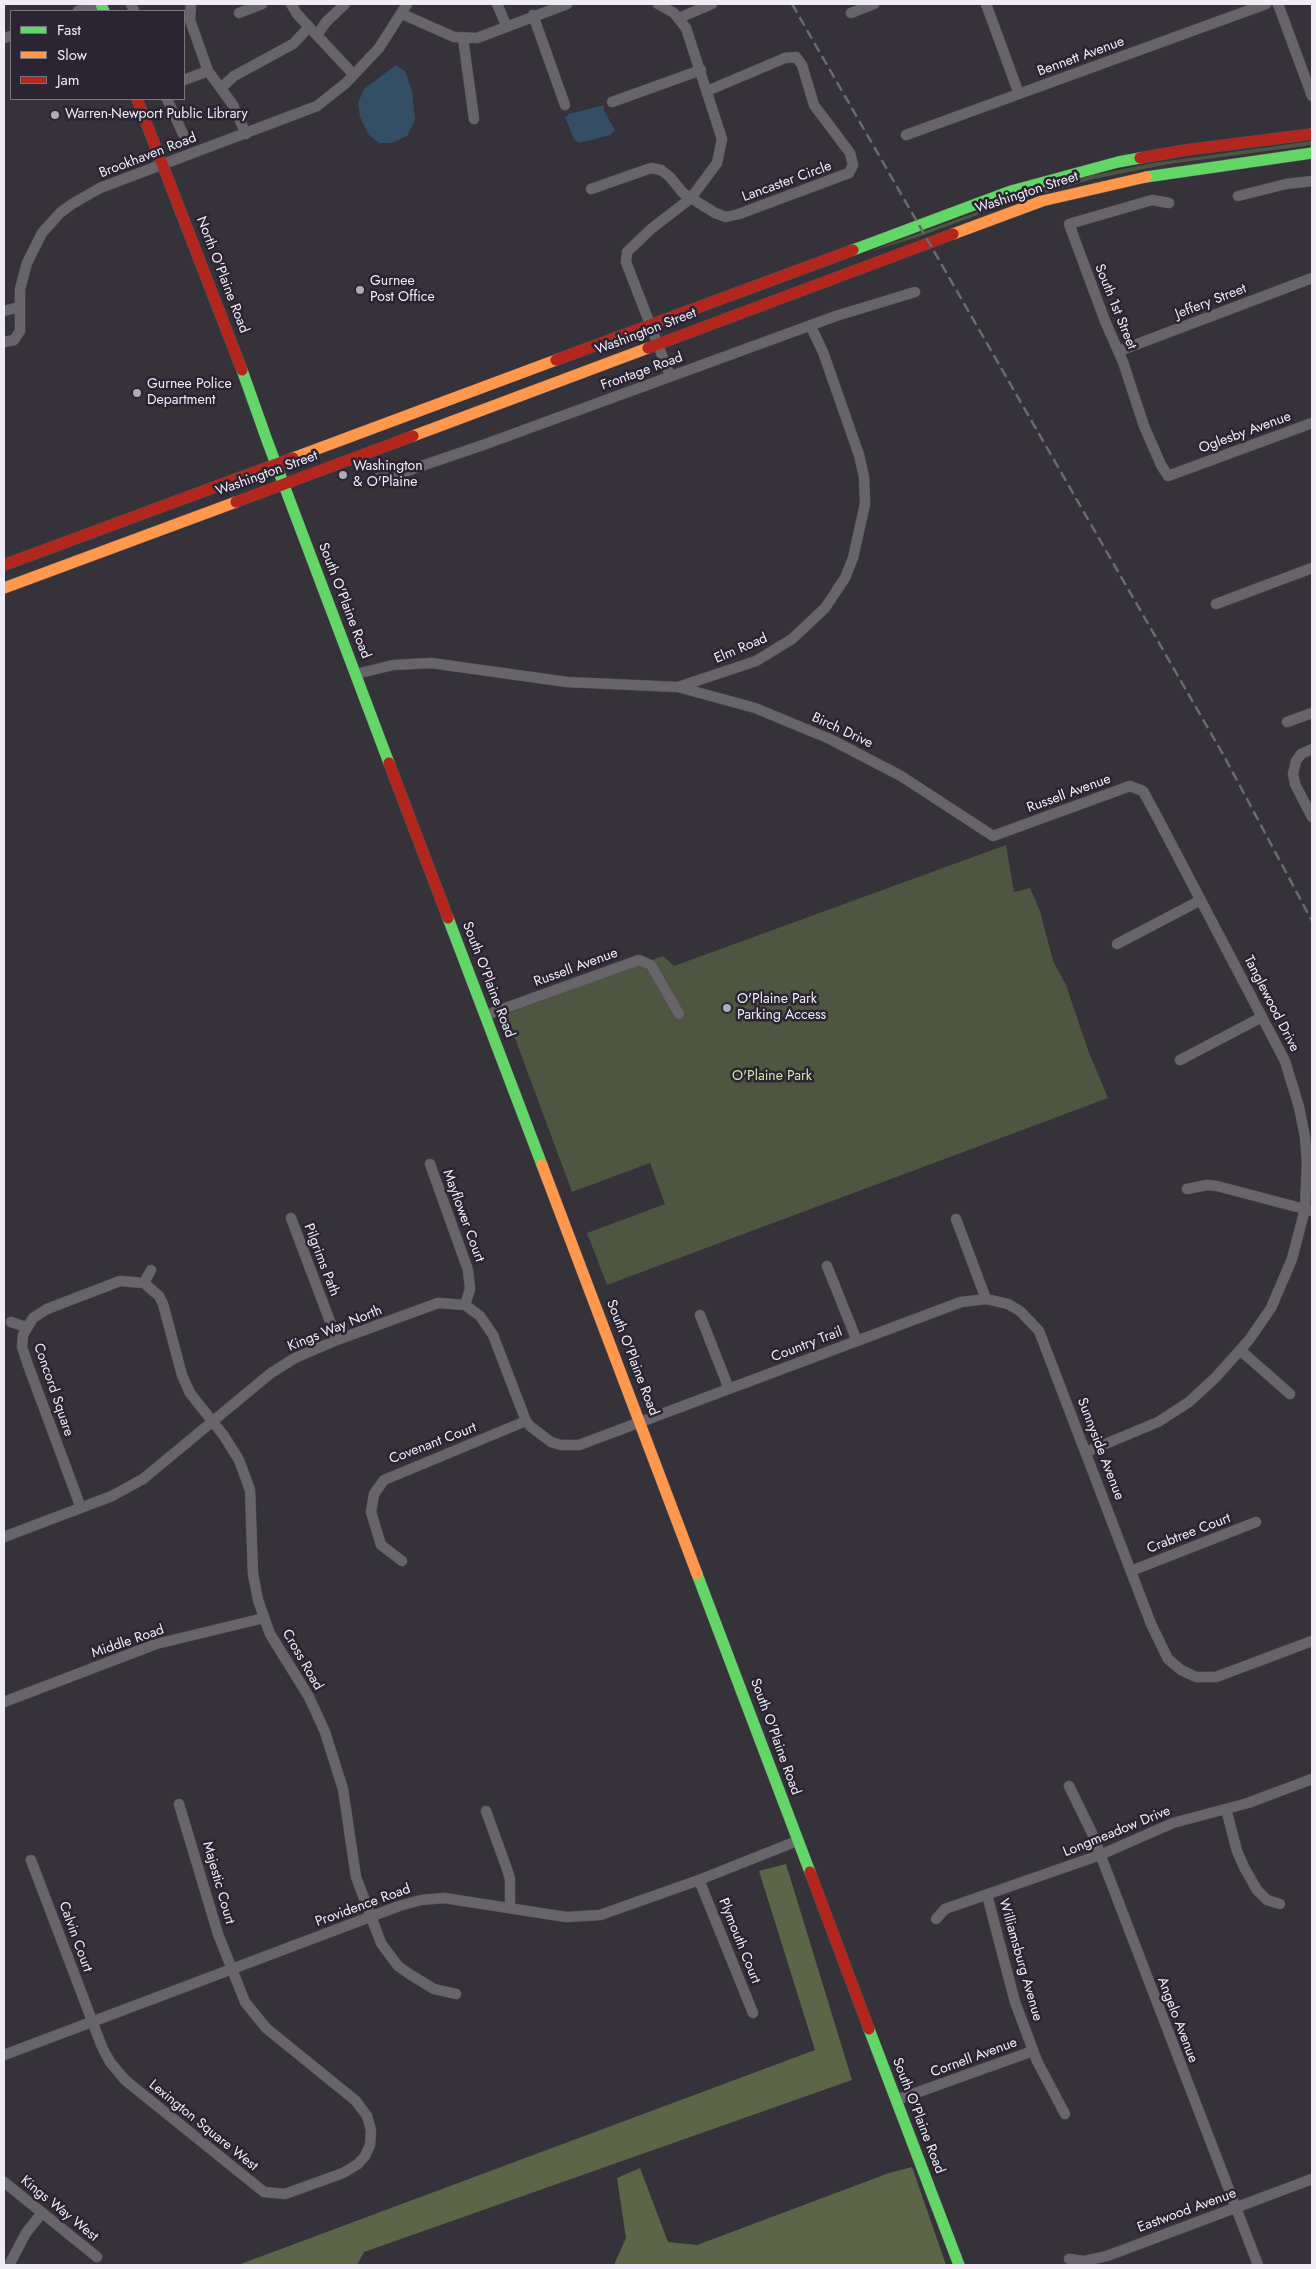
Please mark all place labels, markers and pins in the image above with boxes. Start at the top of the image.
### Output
place label: Warren-Newport Public Library [65,107,248,123]
marker: Warren-Newport Public Library [49,109,61,121]
place label: Gurnee Post Office [370,274,435,306]
marker: Gurnee Post Office [354,284,366,296]
place label: Gurnee Police Department [147,377,232,410]
marker: Gurnee Police Department [131,387,143,399]
place label: Washington & O'Plaine [353,459,423,492]
marker: Washington & O'Plaine [337,469,349,481]
place label: O'Plaine Park Parking Access [737,992,826,1024]
marker: O'Plaine Park Parking Access [721,1002,733,1014]

